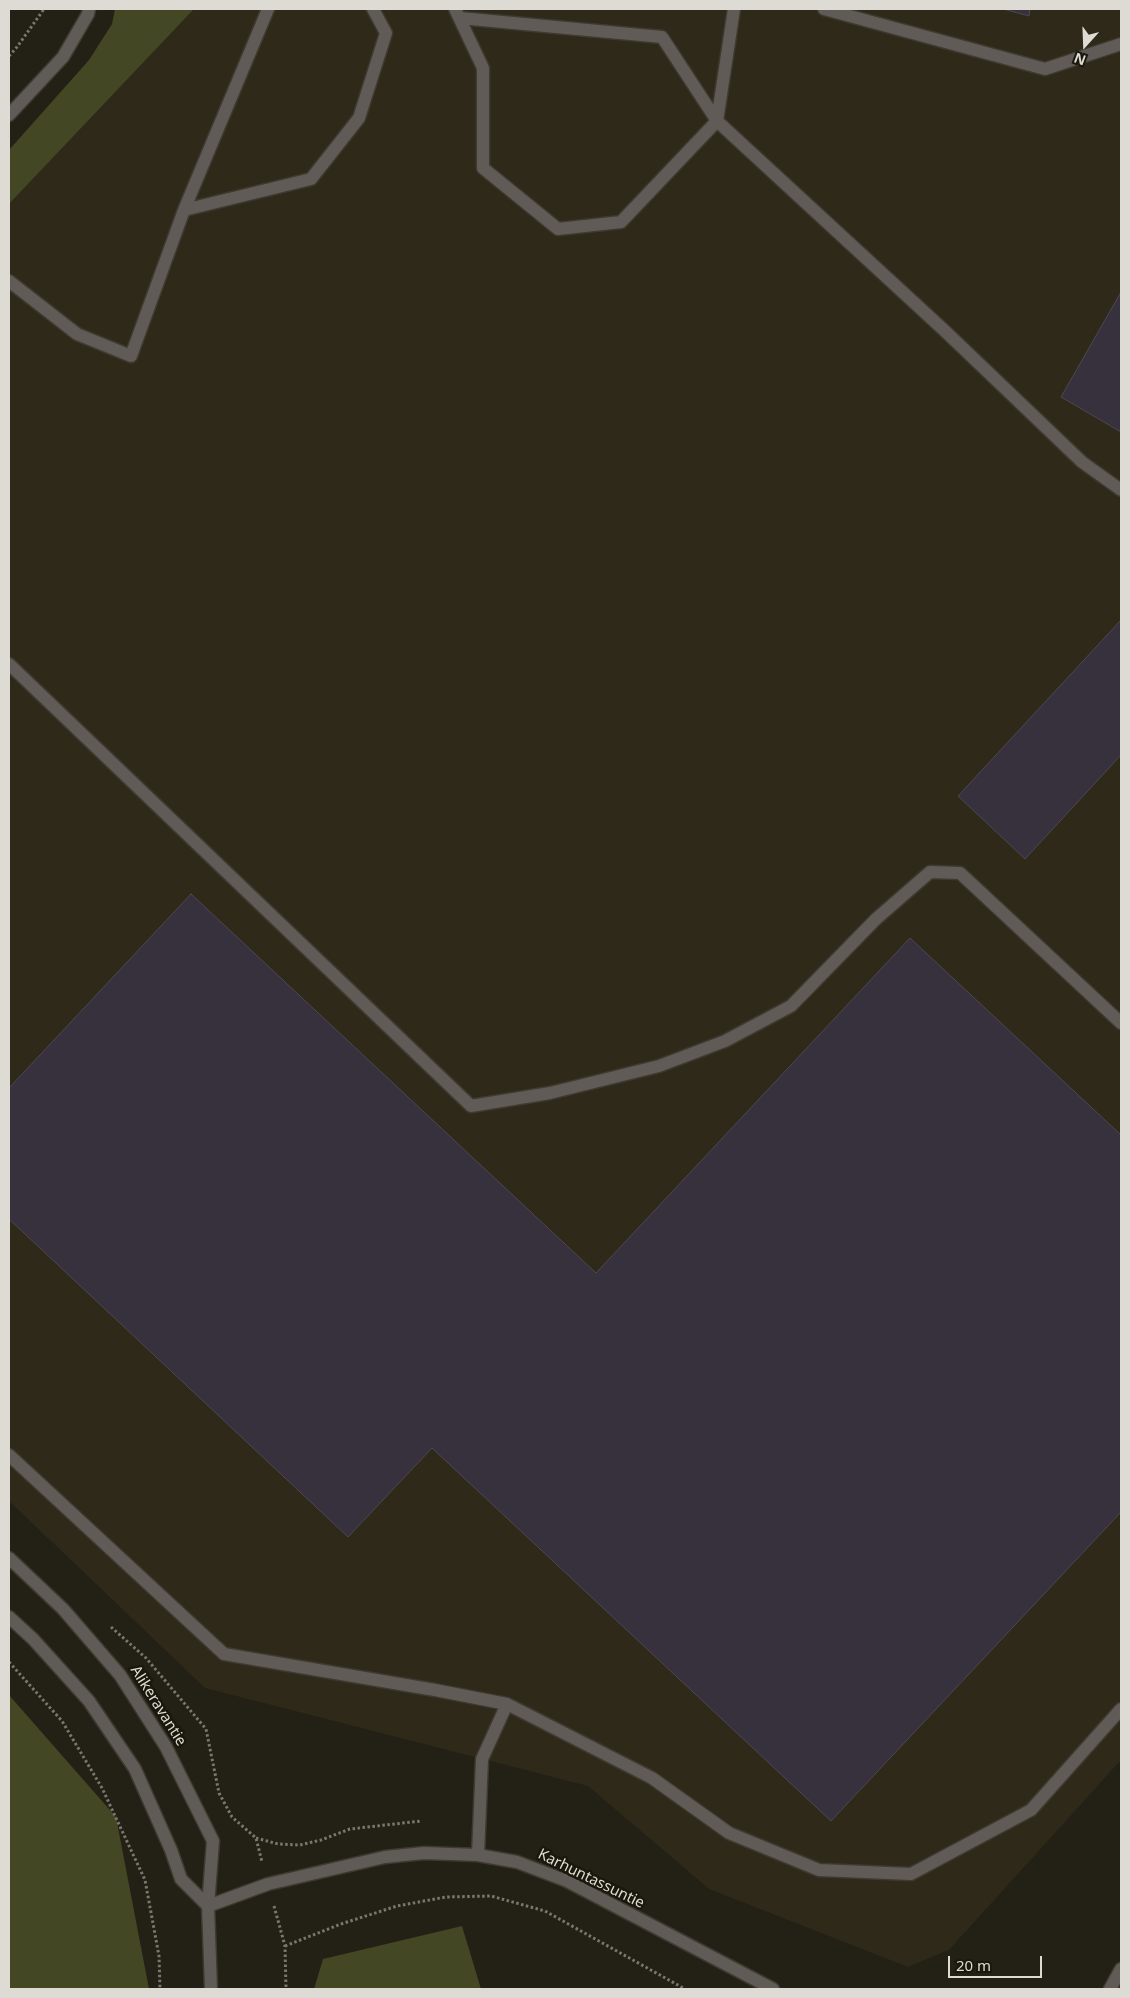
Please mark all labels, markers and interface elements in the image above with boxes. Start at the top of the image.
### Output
north arrow [1060,20,1110,70]
text: N [1071,49,1088,70]
street label: Alikeravantie [126,1663,190,1749]
street label: Karhuntassuntie [535,1845,647,1913]
scale bar [950,1946,1044,1978]
text: 20 m [956,1955,991,1975]

